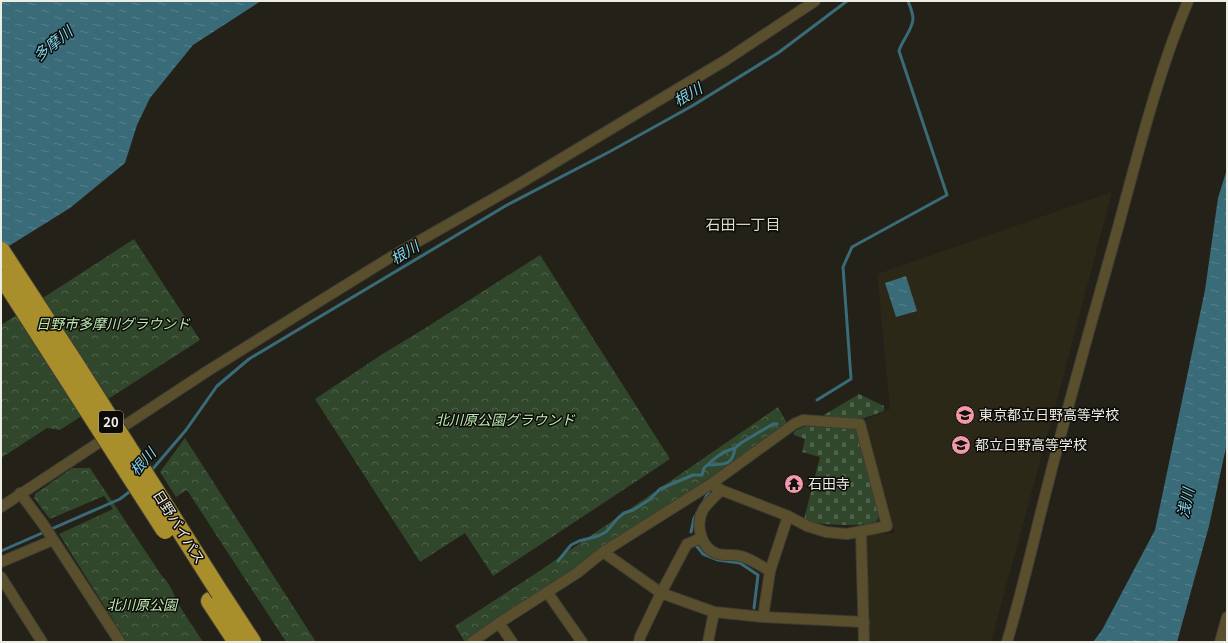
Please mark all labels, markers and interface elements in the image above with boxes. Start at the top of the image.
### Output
water label: 多摩川 [28,19,78,65]
water label: 根川 [669,76,707,110]
district label: 石田一丁目 [705,213,781,234]
water label: 根川 [386,234,424,268]
park label: 日野市多摩川グラウンド [36,313,191,333]
school or university icon: 東京都立日野高等学校 [954,404,976,426]
place label: 東京都立日野高等学校 [979,404,1119,424]
park label: 北川原公園グラウンド [435,409,576,429]
road number: 20 [99,411,123,433]
school or university icon: 都立日野高等学校 [950,434,972,456]
place label: 都立日野高等学校 [975,434,1087,454]
water label: 根川 [124,441,161,479]
temple icon: 石田寺 [783,473,805,495]
place label: 石田寺 [808,473,850,493]
water label: 浅川 [1171,484,1198,519]
street label: 日野バイパス [149,486,211,567]
park label: 北川原公園 [107,594,179,614]

